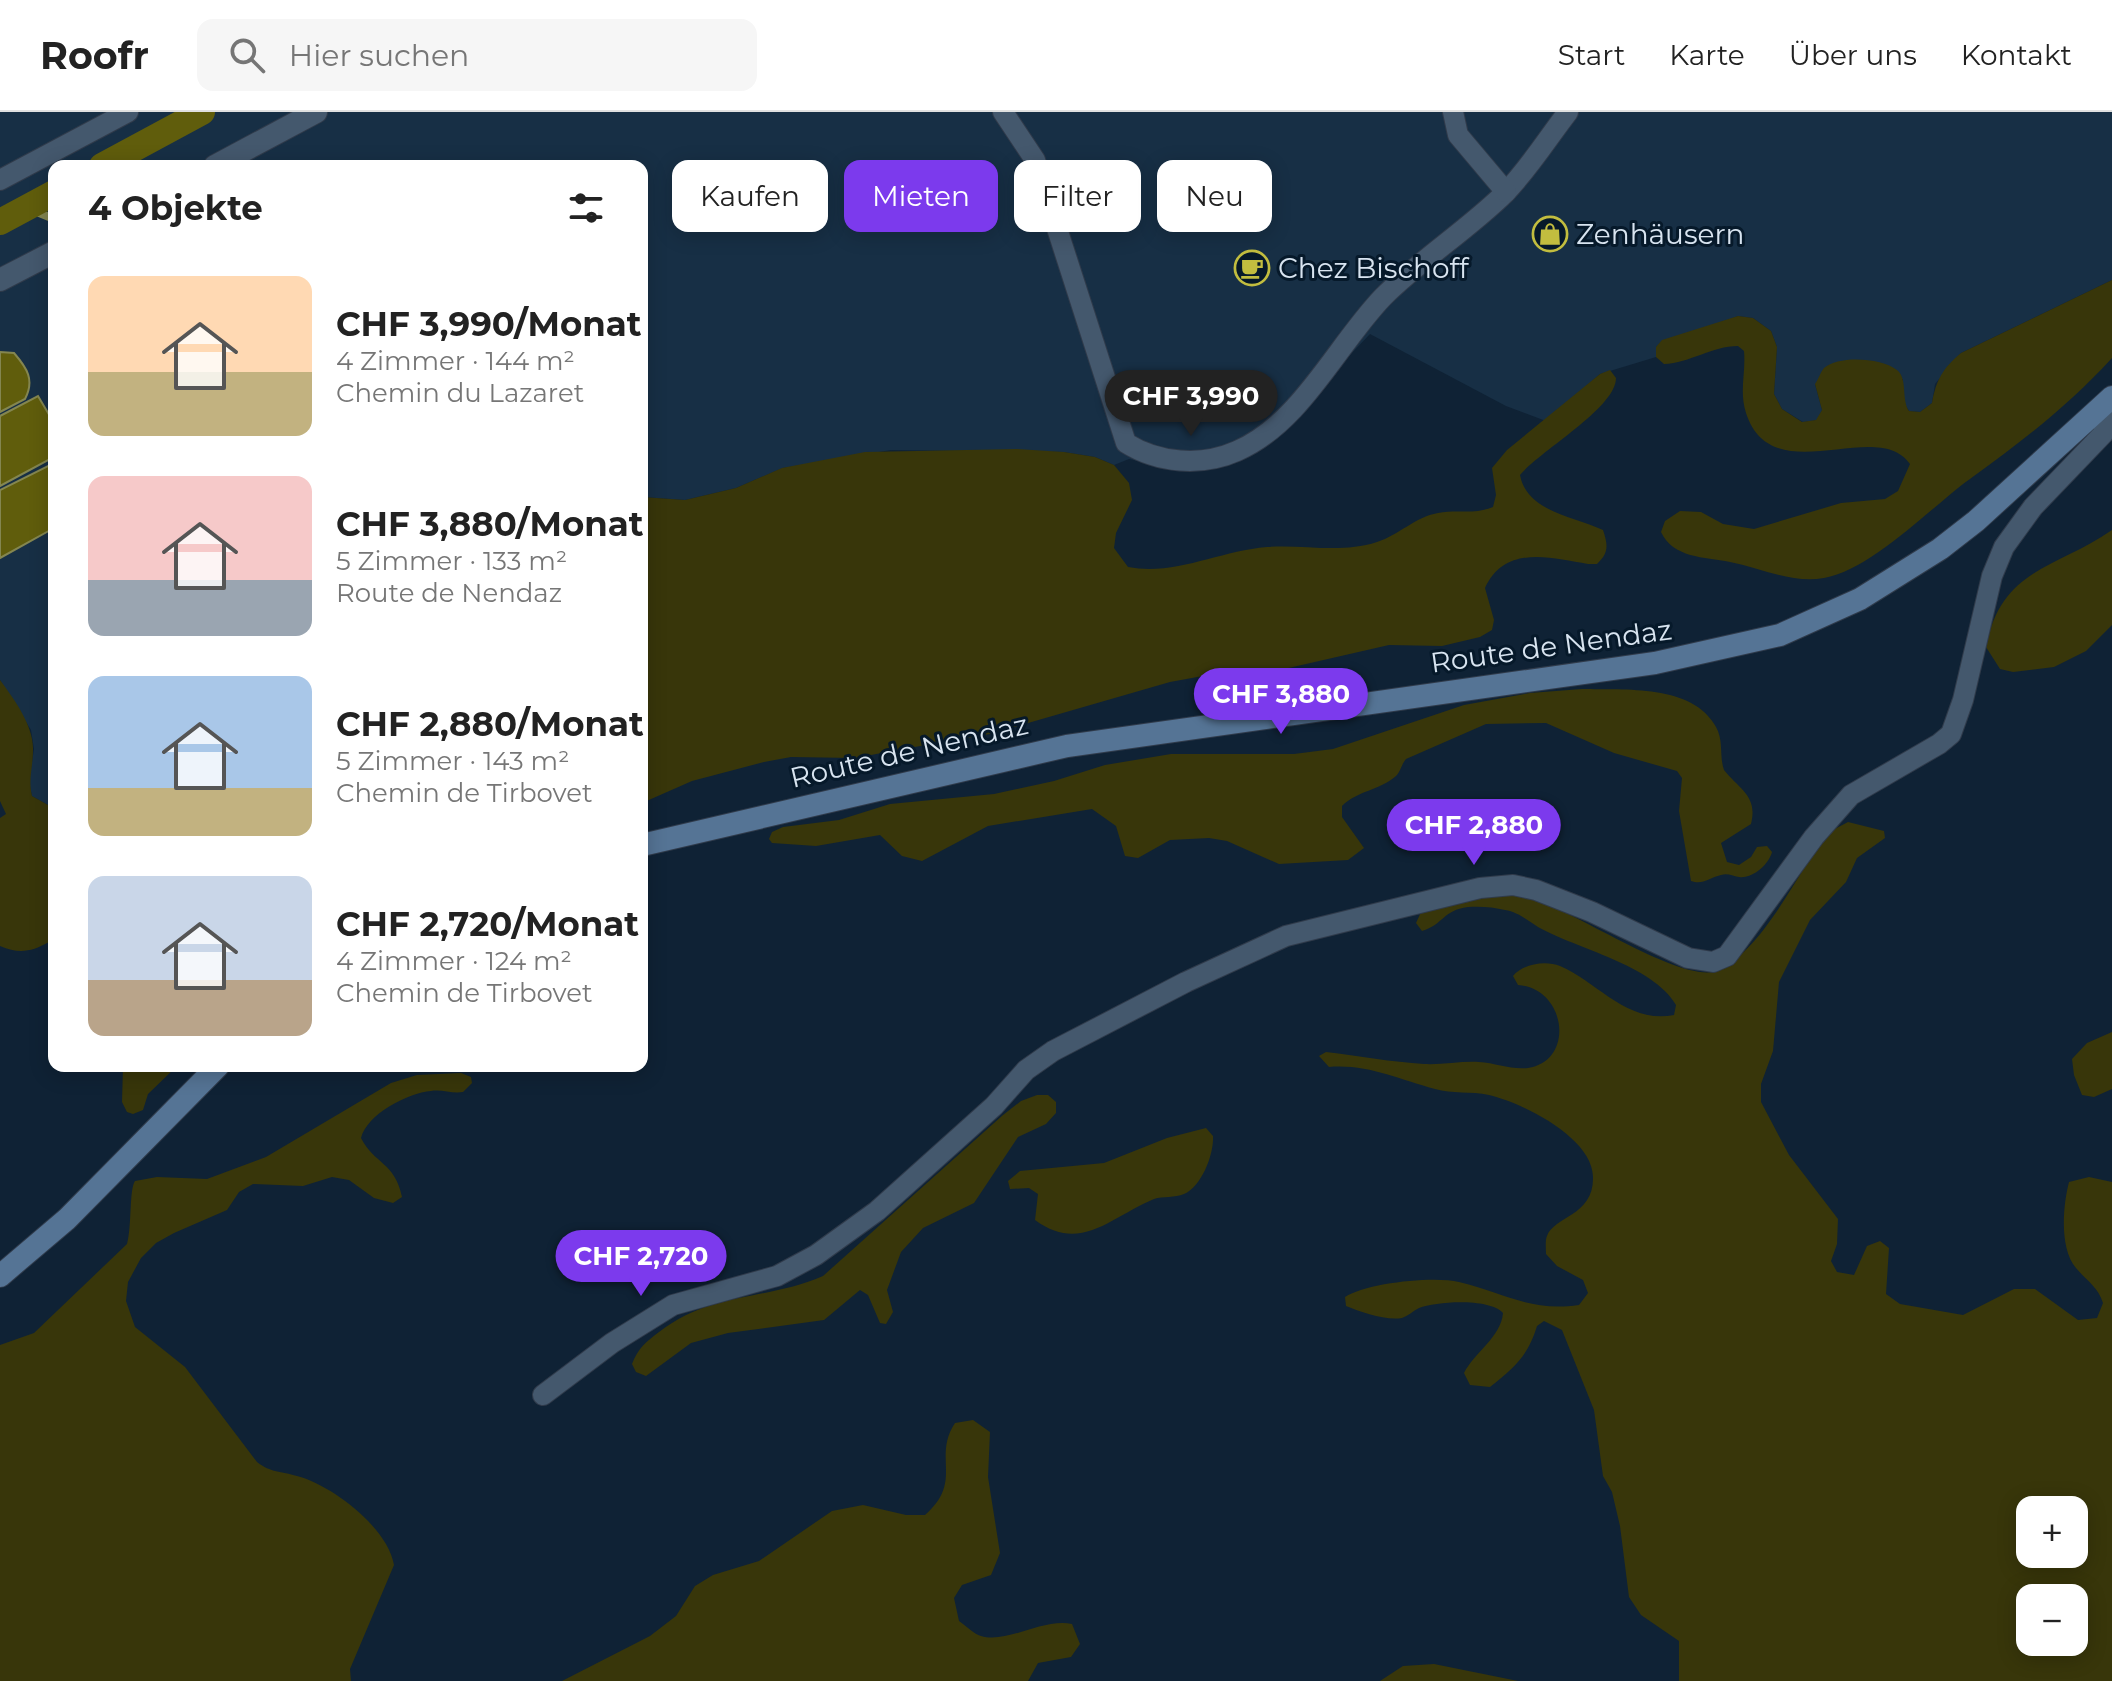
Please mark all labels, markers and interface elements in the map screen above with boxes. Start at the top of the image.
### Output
search box [197,19,757,91]
text: Roofr [40,32,149,79]
icon: search [225,33,269,77]
text: Hier suchen [289,37,469,74]
text: Start [1558,38,1625,72]
text: Karte [1669,38,1745,72]
text: Über uns [1789,38,1917,72]
text: Kontakt [1961,38,2072,72]
chip: Kaufen [672,160,828,232]
chip: Mieten [844,160,998,232]
chip: Filter [1014,160,1141,232]
chip: Neu [1157,160,1272,232]
icon: filters [564,186,608,230]
text: 4 Objekte [88,187,263,229]
shop icon: Zenhäusern [1531,215,1569,253]
place label: Zenhäusern [1576,217,1744,251]
cafe icon: Chez Bischoff [1233,249,1271,287]
place label: Chez Bischoff [1278,251,1470,285]
text: CHF 3,990/Monat [336,303,642,345]
icon: home [152,308,248,404]
text: 4 Zimmer · 144 m² [336,345,575,377]
pin: CHF 3,990 [1099,370,1283,438]
text: Chemin du Lazaret [336,377,584,409]
text: CHF 3,990 [1123,380,1259,412]
text: CHF 3,880/Monat [336,503,643,545]
icon: home [152,508,248,604]
text: 5 Zimmer · 133 m² [336,545,567,577]
text: Route de Nendaz [336,577,562,609]
street label: Route de Nendaz [1428,612,1674,680]
pin: CHF 3,880 [1189,668,1373,736]
text: CHF 3,880 [1212,678,1350,710]
text: CHF 2,880/Monat [336,703,644,745]
street label: Route de Nendaz [787,707,1031,795]
icon: home [152,708,248,804]
text: 5 Zimmer · 143 m² [336,745,569,777]
text: Chemin de Tirbovet [336,777,592,809]
pin: CHF 2,880 [1382,799,1566,867]
text: CHF 2,880 [1405,809,1543,841]
text: CHF 2,720/Monat [336,903,639,945]
icon: home [152,908,248,1004]
text: 4 Zimmer · 124 m² [336,945,572,977]
text: Chemin de Tirbovet [336,977,592,1009]
pin: CHF 2,720 [549,1230,733,1298]
text: CHF 2,720 [574,1240,708,1272]
map controls [2016,1496,2088,1656]
button: + [2016,1496,2088,1568]
button: − [2016,1584,2088,1656]

